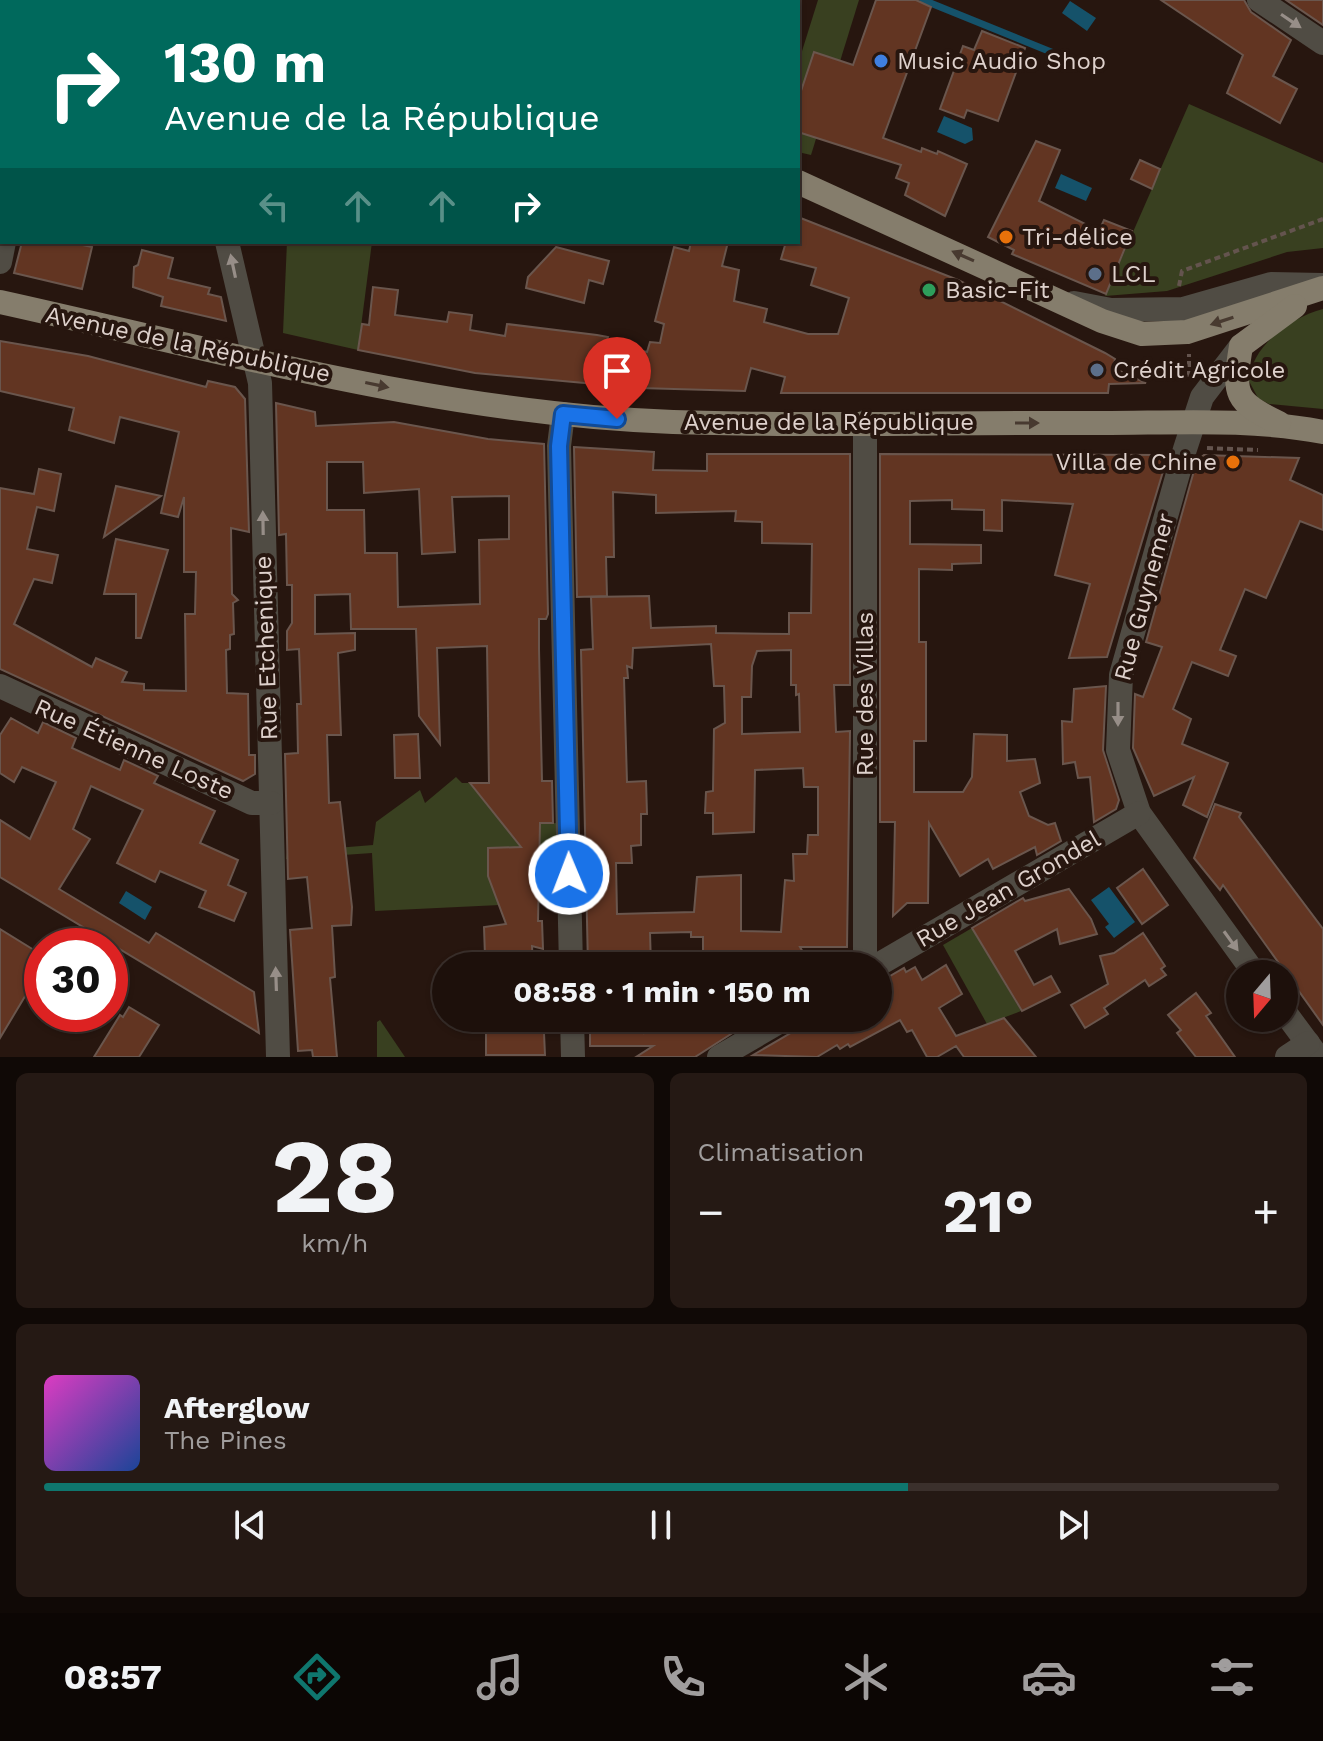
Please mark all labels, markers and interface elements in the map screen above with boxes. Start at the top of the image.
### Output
one-way arrow [1280,14,1302,28]
text: 130 m [164,30,326,96]
icon: right [32,32,136,136]
place label: Music Audio Shop [897,47,1106,75]
marker: Music Audio Shop [872,52,890,70]
text: Avenue de la République [164,97,600,139]
icon: left [252,184,296,228]
icon: ahead [336,184,380,228]
icon: ahead [420,184,464,228]
icon: right [504,184,548,228]
place label: Tri-délice [1022,223,1133,251]
marker: Tri-délice [997,228,1015,246]
one-way arrow [951,250,975,263]
one-way arrow [226,254,239,279]
place label: LCL [1111,260,1156,288]
marker: LCL [1086,265,1104,283]
place label: Basic-Fit [945,276,1050,304]
marker: Basic-Fit [920,281,938,299]
street label: Avenue de la République [43,300,333,388]
one-way arrow [1210,316,1234,328]
pin [583,337,651,419]
icon: arrive [595,349,639,393]
place label: Crédit Agricole [1113,356,1285,384]
marker: Crédit Agricole [1088,361,1106,379]
one-way arrow [365,379,390,392]
street label: Avenue de la République [684,408,974,436]
one-way arrow [1015,417,1040,429]
place label: Villa de Chine [1056,448,1217,476]
marker: Villa de Chine [1224,453,1242,471]
one-way arrow [257,510,269,535]
street label: Rue Guynemer [1108,510,1180,684]
street label: Rue Etchenique [249,555,283,741]
street label: Rue des Villas [851,612,879,776]
street label: Rue Étienne Loste [30,693,238,805]
one-way arrow [1112,702,1124,727]
street label: Rue Jean Grondel [911,825,1106,953]
position arrow [527,832,611,916]
speed limit sign: 30 [24,928,128,1032]
one-way arrow [1223,931,1238,952]
north arrow [1226,960,1298,1032]
map controls [1226,960,1298,1032]
one-way arrow [270,966,283,991]
text: 08:58 · 1 min · 150 m [513,974,811,1009]
text: 28 [271,1115,398,1237]
text: Climatisation [698,1137,864,1167]
text: 21° [943,1176,1034,1247]
text: − [698,1186,724,1238]
text: + [1252,1186,1279,1238]
text: km/h [301,1228,368,1258]
text: Afterglow [164,1390,310,1425]
text: The Pines [164,1425,287,1455]
icon: previous [228,1503,272,1547]
icon: pause [639,1503,683,1547]
icon: next [1051,1503,1095,1547]
icon: directions [289,1649,345,1705]
icon: music [472,1649,528,1705]
icon: phone [655,1649,711,1705]
icon: climate [838,1649,894,1705]
icon: car [1021,1649,1077,1705]
icon: filters [1204,1649,1260,1705]
text: 08:57 [63,1656,162,1698]

